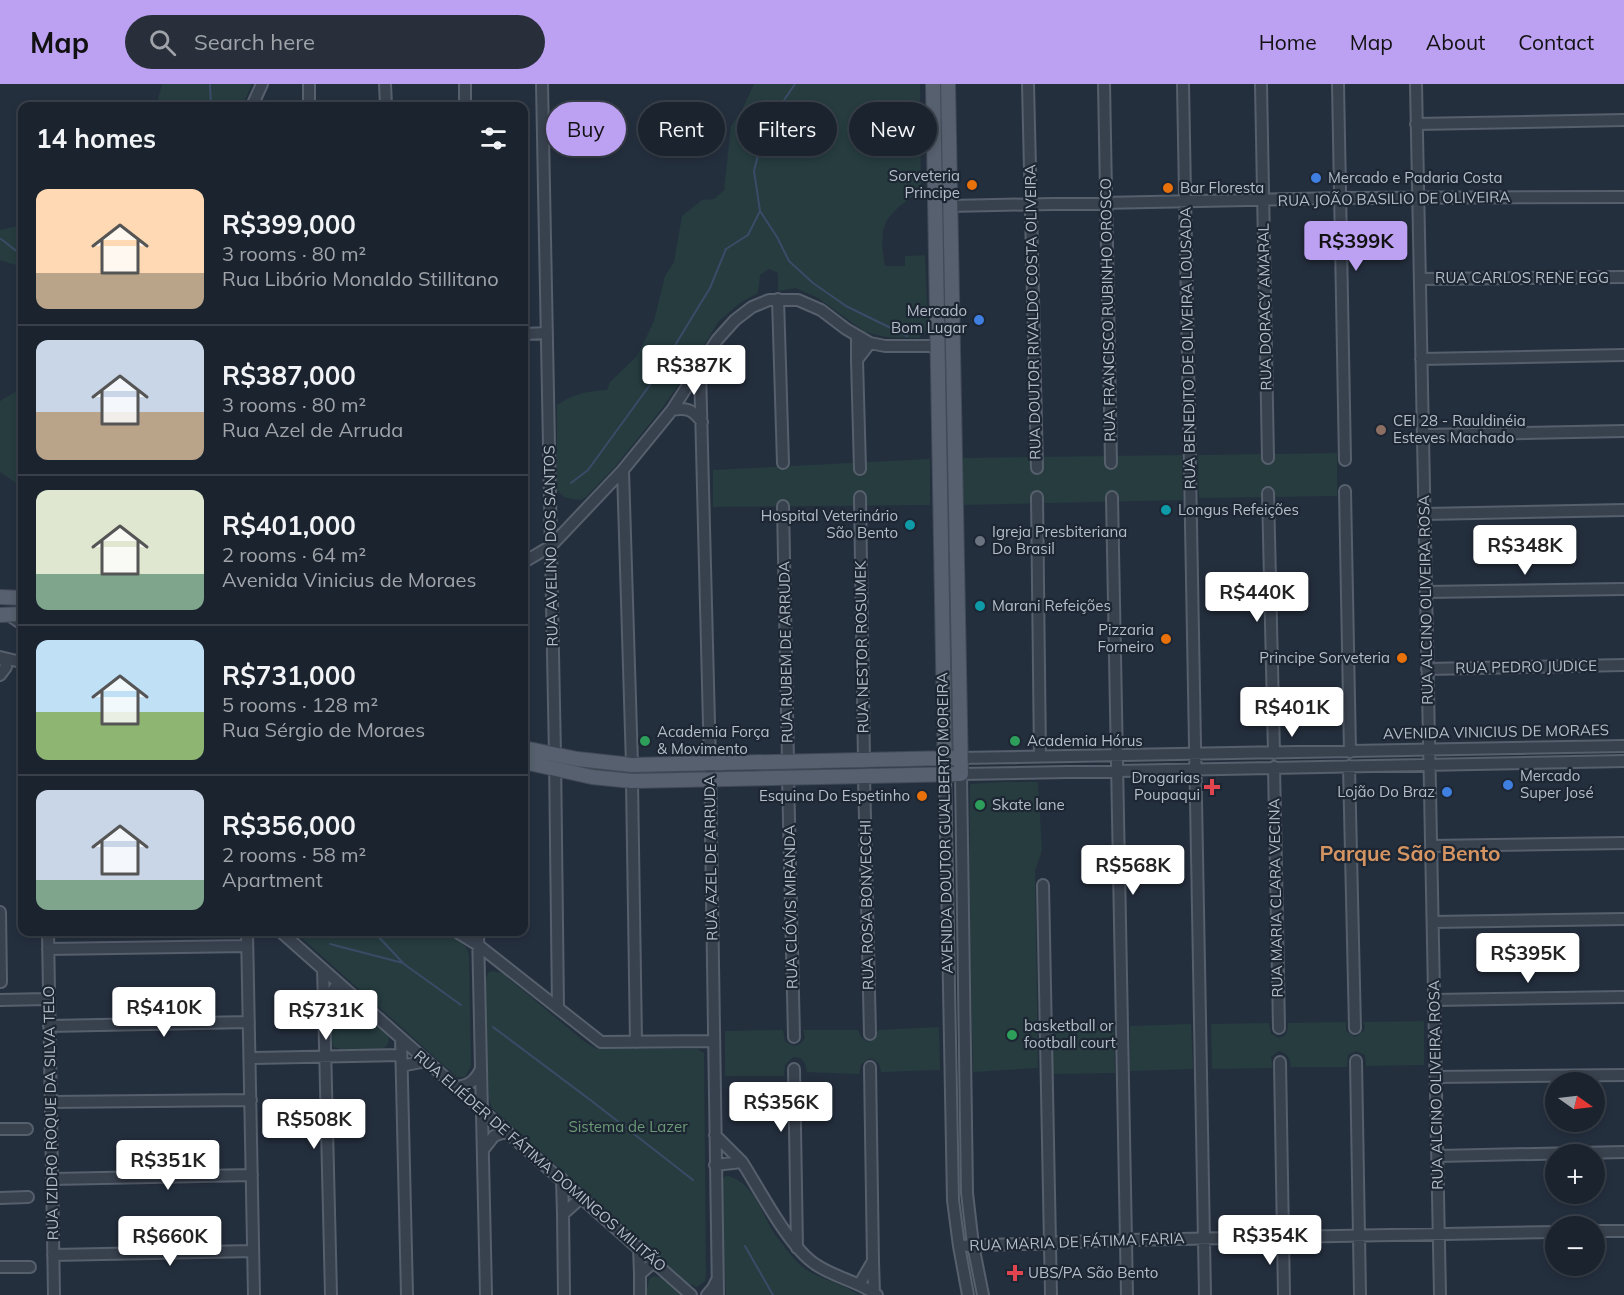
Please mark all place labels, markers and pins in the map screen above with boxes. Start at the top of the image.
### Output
place label: Sorveteria Principe [889,166,960,202]
place label: Mercado e Padaria Costa [1328,168,1503,187]
marker: Mercado e Padaria Costa [1309,171,1323,185]
marker: Sorveteria Principe [965,178,979,192]
place label: Bar Floresta [1180,178,1264,197]
marker: Bar Floresta [1161,181,1175,195]
pin: R$399K [1307,221,1405,272]
place label: Mercado Bom Lugar [891,301,968,337]
marker: Mercado Bom Lugar [972,313,986,327]
pin: R$387K [645,345,743,396]
place label: CEI 28 - Rauldinéia Esteves Machado [1393,411,1526,447]
marker: CEI 28 - Rauldinéia Esteves Machado [1374,423,1388,437]
place label: Longus Refeições [1178,500,1299,519]
marker: Longus Refeições [1159,503,1173,517]
place label: Hospital Veterinário São Bento [761,506,898,542]
marker: Hospital Veterinário São Bento [903,518,917,532]
place label: Igreja Presbiteriana Do Brasil [992,522,1127,558]
pin: R$348K [1476,525,1574,576]
marker: Igreja Presbiteriana Do Brasil [973,534,987,548]
pin: R$440K [1208,572,1306,623]
place label: Marani Refeições [992,596,1111,615]
marker: Marani Refeições [973,599,987,613]
place label: Pizzaria Forneiro [1097,620,1154,656]
marker: Pizzaria Forneiro [1159,632,1173,646]
place label: Principe Sorveteria [1259,648,1390,667]
marker: Principe Sorveteria [1395,651,1409,665]
pin: R$401K [1243,687,1341,738]
place label: Academia Força & Movimento [657,722,770,758]
place label: Academia Hórus [1027,731,1143,750]
marker: Academia Força & Movimento [638,734,652,748]
marker: Academia Hórus [1008,734,1022,748]
place label: Mercado Super José [1520,766,1594,802]
place label: Drogarias Poupaqui [1131,768,1200,804]
marker: Mercado Super José [1501,778,1515,792]
marker: Drogarias Poupaqui [1205,780,1219,794]
place label: Lojão Do Braz [1337,782,1435,801]
marker: Lojão Do Braz [1440,785,1454,799]
place label: Esquina Do Espetinho [759,786,910,805]
marker: Esquina Do Espetinho [915,789,929,803]
place label: Skate lane [992,795,1065,814]
marker: Skate lane [973,798,987,812]
pin: R$568K [1084,845,1182,896]
pin: R$395K [1479,933,1577,984]
pin: R$410K [115,987,213,1038]
pin: R$731K [277,990,375,1041]
place label: basketball or football court [1024,1016,1116,1052]
marker: basketball or football court [1005,1028,1019,1042]
pin: R$356K [732,1082,830,1133]
pin: R$508K [265,1099,363,1150]
pin: R$351K [119,1140,217,1191]
pin: R$354K [1221,1215,1319,1266]
pin: R$660K [121,1216,219,1267]
place label: UBS/PA São Bento [1028,1263,1158,1282]
marker: UBS/PA São Bento [1006,1264,1024,1282]

